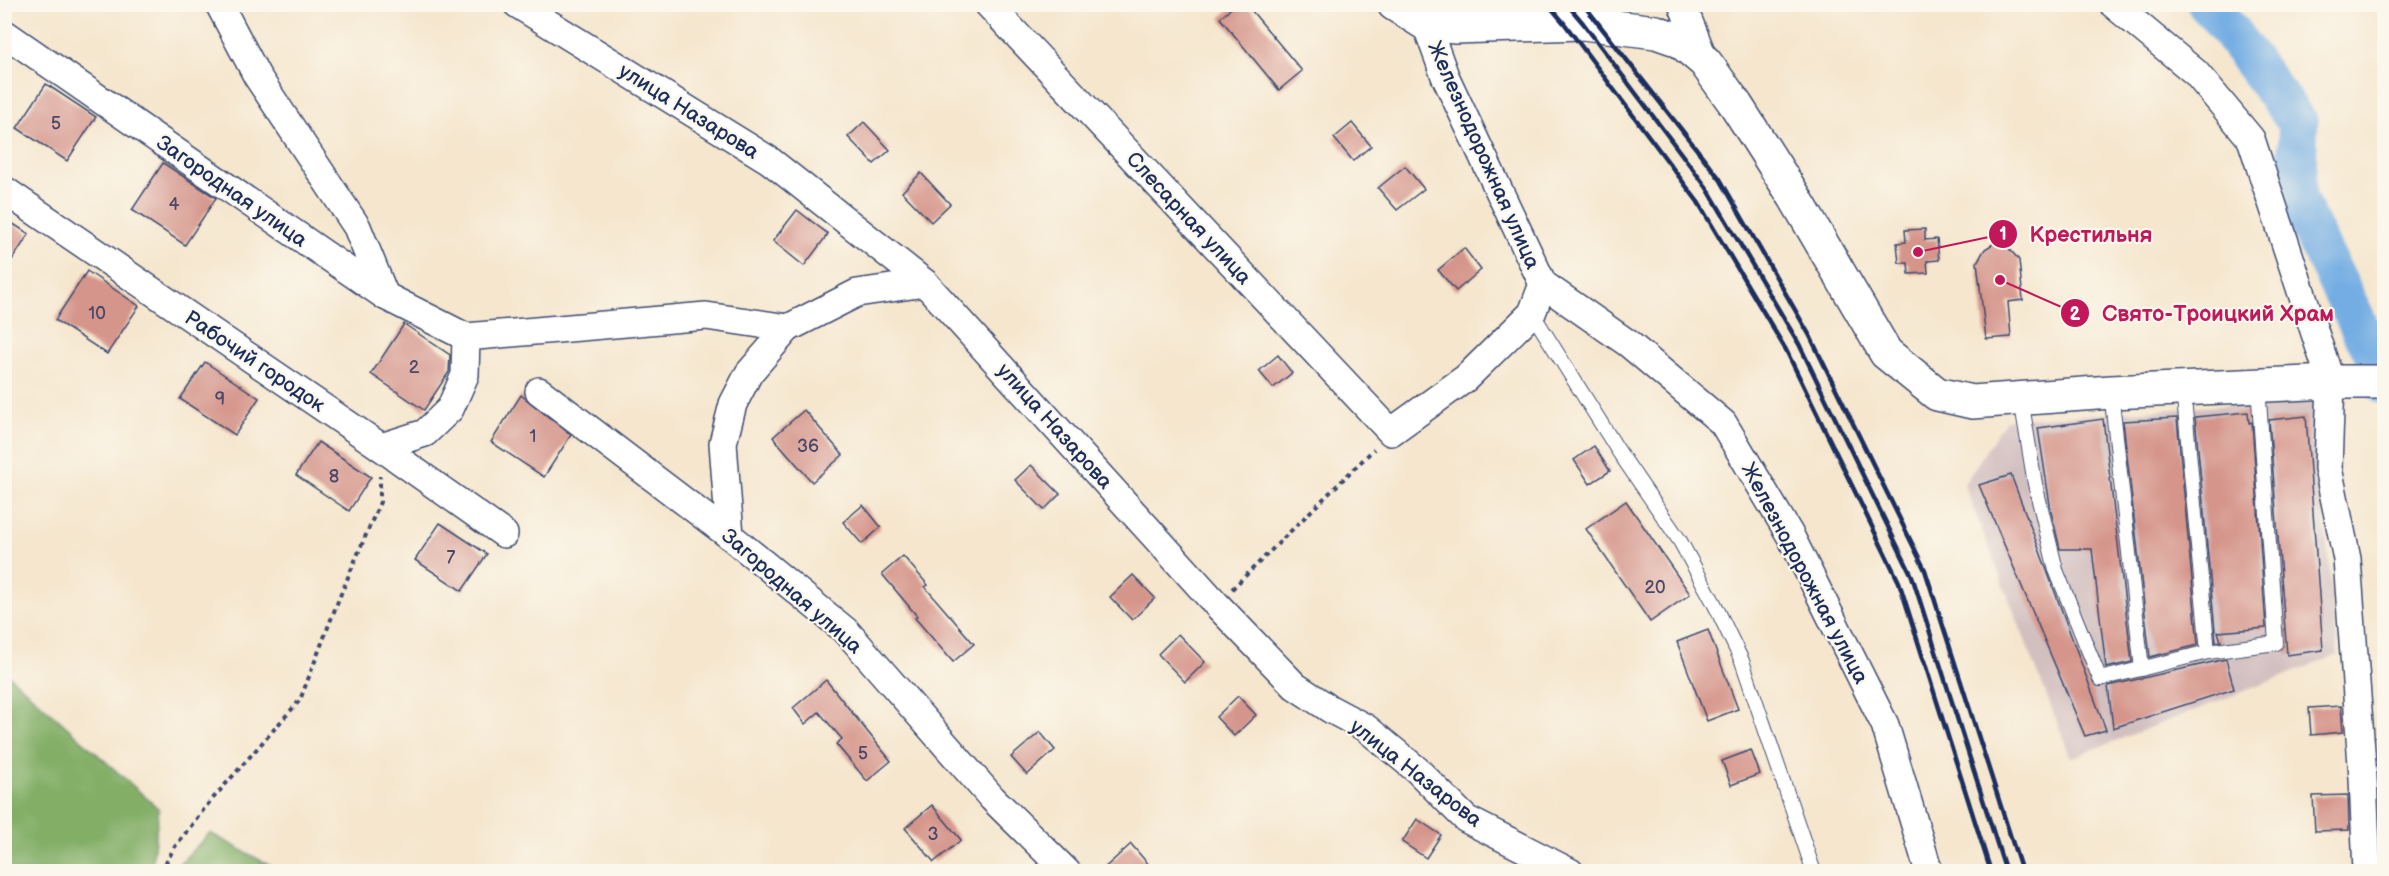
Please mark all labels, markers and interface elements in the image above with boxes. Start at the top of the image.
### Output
street label: Железнодорожная улица [1422,37,1545,273]
street label: улица Назарова [614,58,764,165]
house number: 5 [51,113,61,134]
street label: Загородная улица [152,130,312,253]
street label: Слесарная улица [1121,147,1257,290]
house number: 4 [169,194,180,215]
callout: Крестильня [1988,214,2165,254]
text: Крестильня [2030,222,2152,249]
text: 1 [1999,224,2007,245]
callout: Свято-Троицкий Храм [2060,293,2346,333]
text: Свято-Троицкий Храм [2102,301,2334,328]
house number: 10 [88,303,106,324]
text: 2 [2070,304,2081,325]
street label: Рабочий городок [180,305,330,418]
house number: 2 [409,357,420,378]
street label: улица Назарова [992,358,1118,495]
house number: 9 [215,389,225,410]
house number: 1 [530,426,536,447]
house number: 36 [797,436,819,457]
street label: Железнодорожная улица [1736,458,1874,688]
house number: 8 [329,466,339,487]
street label: Загородная улица [716,524,868,660]
house number: 7 [447,547,456,568]
house number: 20 [1644,577,1666,598]
street label: улица Назарова [1345,714,1487,833]
house number: 5 [858,743,868,764]
house number: 3 [927,824,939,845]

